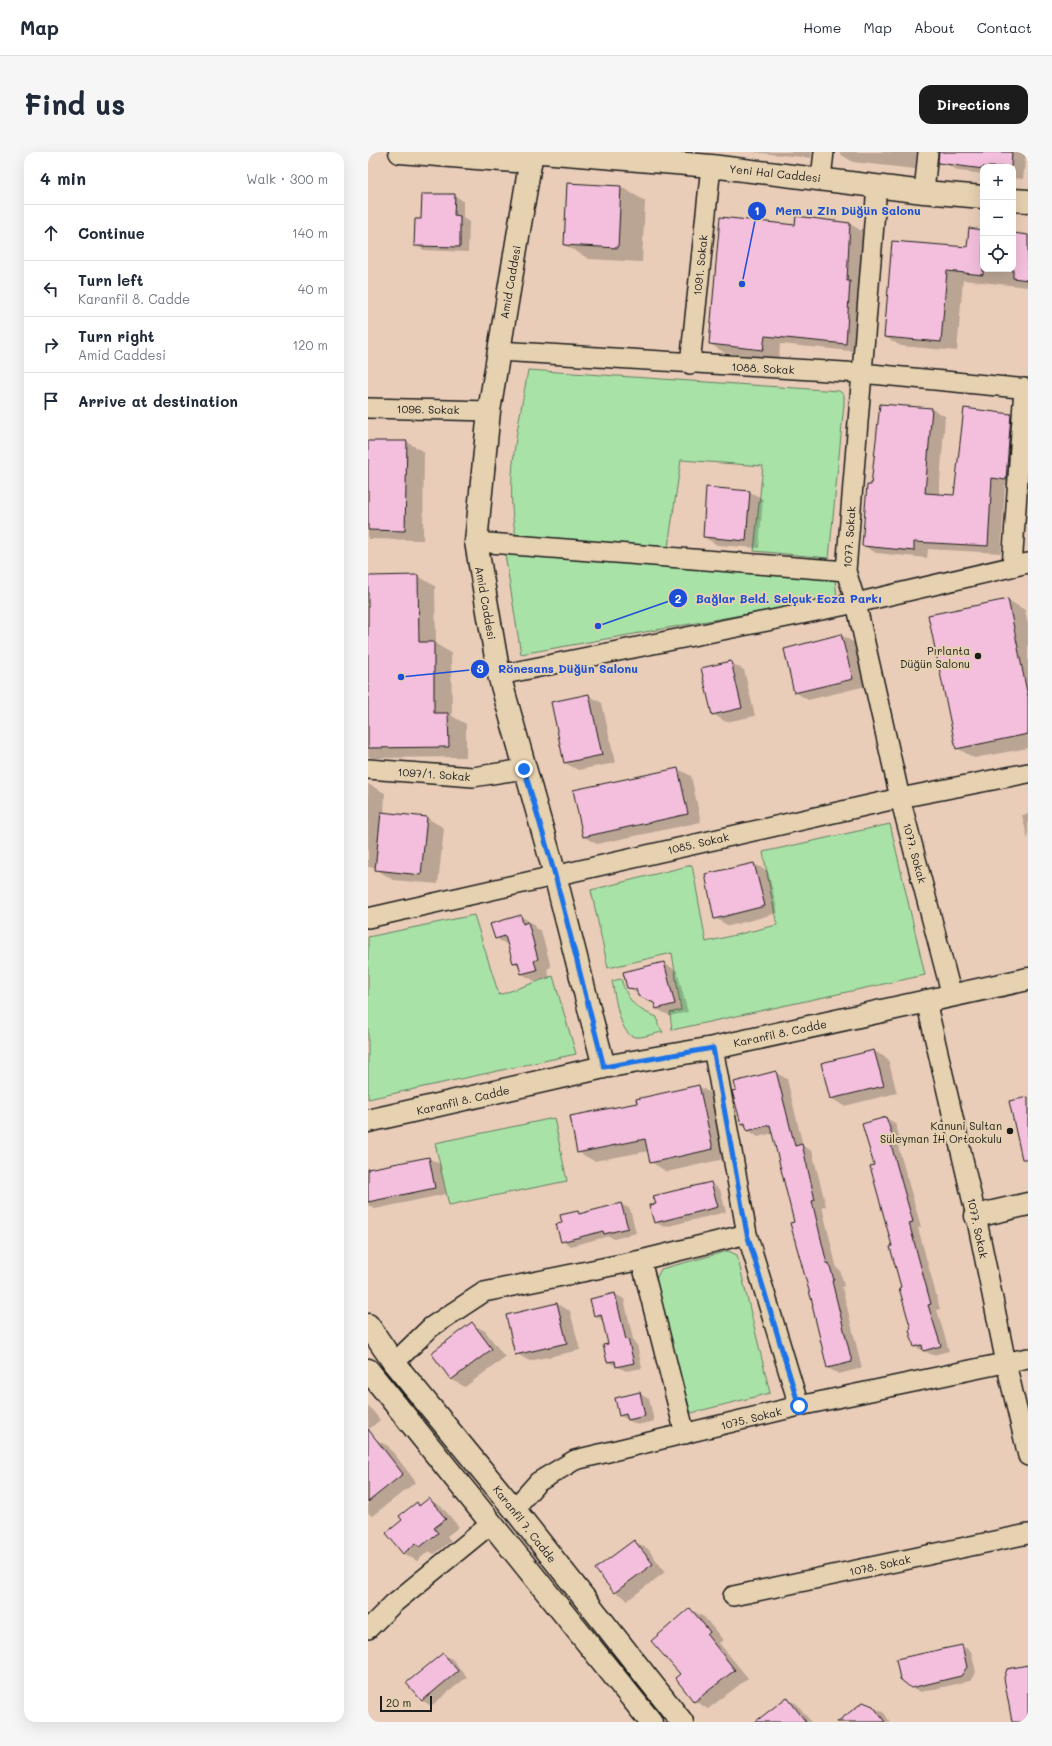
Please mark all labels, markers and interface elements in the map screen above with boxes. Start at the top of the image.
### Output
text: Map [20,15,59,40]
text: Home [803,18,841,37]
text: Map [863,18,892,37]
text: About [914,18,955,37]
text: Contact [977,18,1032,37]
button: Directions [919,85,1028,124]
text: Find us [24,86,125,122]
street label: Yeni Hal Caddesi [728,161,822,185]
map controls [980,164,1016,272]
button: + [980,164,1016,200]
text: 4 min [40,167,86,189]
text: Walk · 300 m [246,170,328,187]
callout: Mem u Zin Düğün Salonu [747,199,929,223]
button: − [980,200,1016,236]
text: 1 [754,202,760,218]
text: Mem u Zin Düğün Salonu [775,202,921,218]
icon: ahead [40,222,62,244]
text: Continue [78,223,145,243]
text: 140 m [292,224,328,241]
street label: 1091. Sokak [689,234,711,296]
button: locate [980,236,1016,272]
street label: Amid Caddesi [496,244,524,320]
text: Turn left [78,270,143,290]
icon: left [40,278,62,300]
text: 40 m [298,280,328,297]
text: Karanfil 8. Cadde [78,290,190,307]
text: Turn right [78,326,155,346]
icon: right [40,334,62,356]
text: 120 m [292,336,328,353]
text: Amid Caddesi [78,346,166,363]
street label: 1088. Sokak [731,359,795,377]
icon: arrive [40,390,62,412]
text: Arrive at destination [78,391,238,411]
street label: 1096. Sokak [396,401,460,417]
street label: 1077. Sokak [839,505,859,568]
street label: Amid Caddesi [472,565,500,641]
callout: Bağlar Beld. Selçuk Ecza Parkı [668,586,890,610]
text: 2 [675,590,682,606]
text: Bağlar Beld. Selçuk Ecza Parkı [696,590,882,606]
place label: Pırlanta Düğün Salonu [900,643,970,671]
marker: Pırlanta Düğün Salonu [973,651,983,661]
callout: Rönesans Düğün Salonu [470,657,646,681]
text: 3 [476,660,484,676]
text: Rönesans Düğün Salonu [498,660,638,676]
route end [515,760,533,778]
street label: 1097/1. Sokak [397,764,471,784]
street label: 1077. Sokak [900,821,930,885]
street label: 1085. Sokak [666,829,730,857]
street label: Karanfil 8. Cadde [732,1016,828,1050]
street label: Karanfil 8. Cadde [415,1082,511,1118]
place label: Kanuni Sultan Süleyman İH Ortaokulu [880,1118,1002,1146]
marker: Kanuni Sultan Süleyman İH Ortaokulu [1005,1126,1015,1136]
street label: 1077. Sokak [964,1196,992,1260]
route start [790,1397,808,1415]
street label: 1075. Sokak [719,1403,783,1433]
street label: Karanfil 7. Cadde [490,1482,560,1566]
street label: 1078. Sokak [848,1551,912,1579]
scale bar [380,1694,432,1713]
text: 20 m [386,1695,411,1710]

